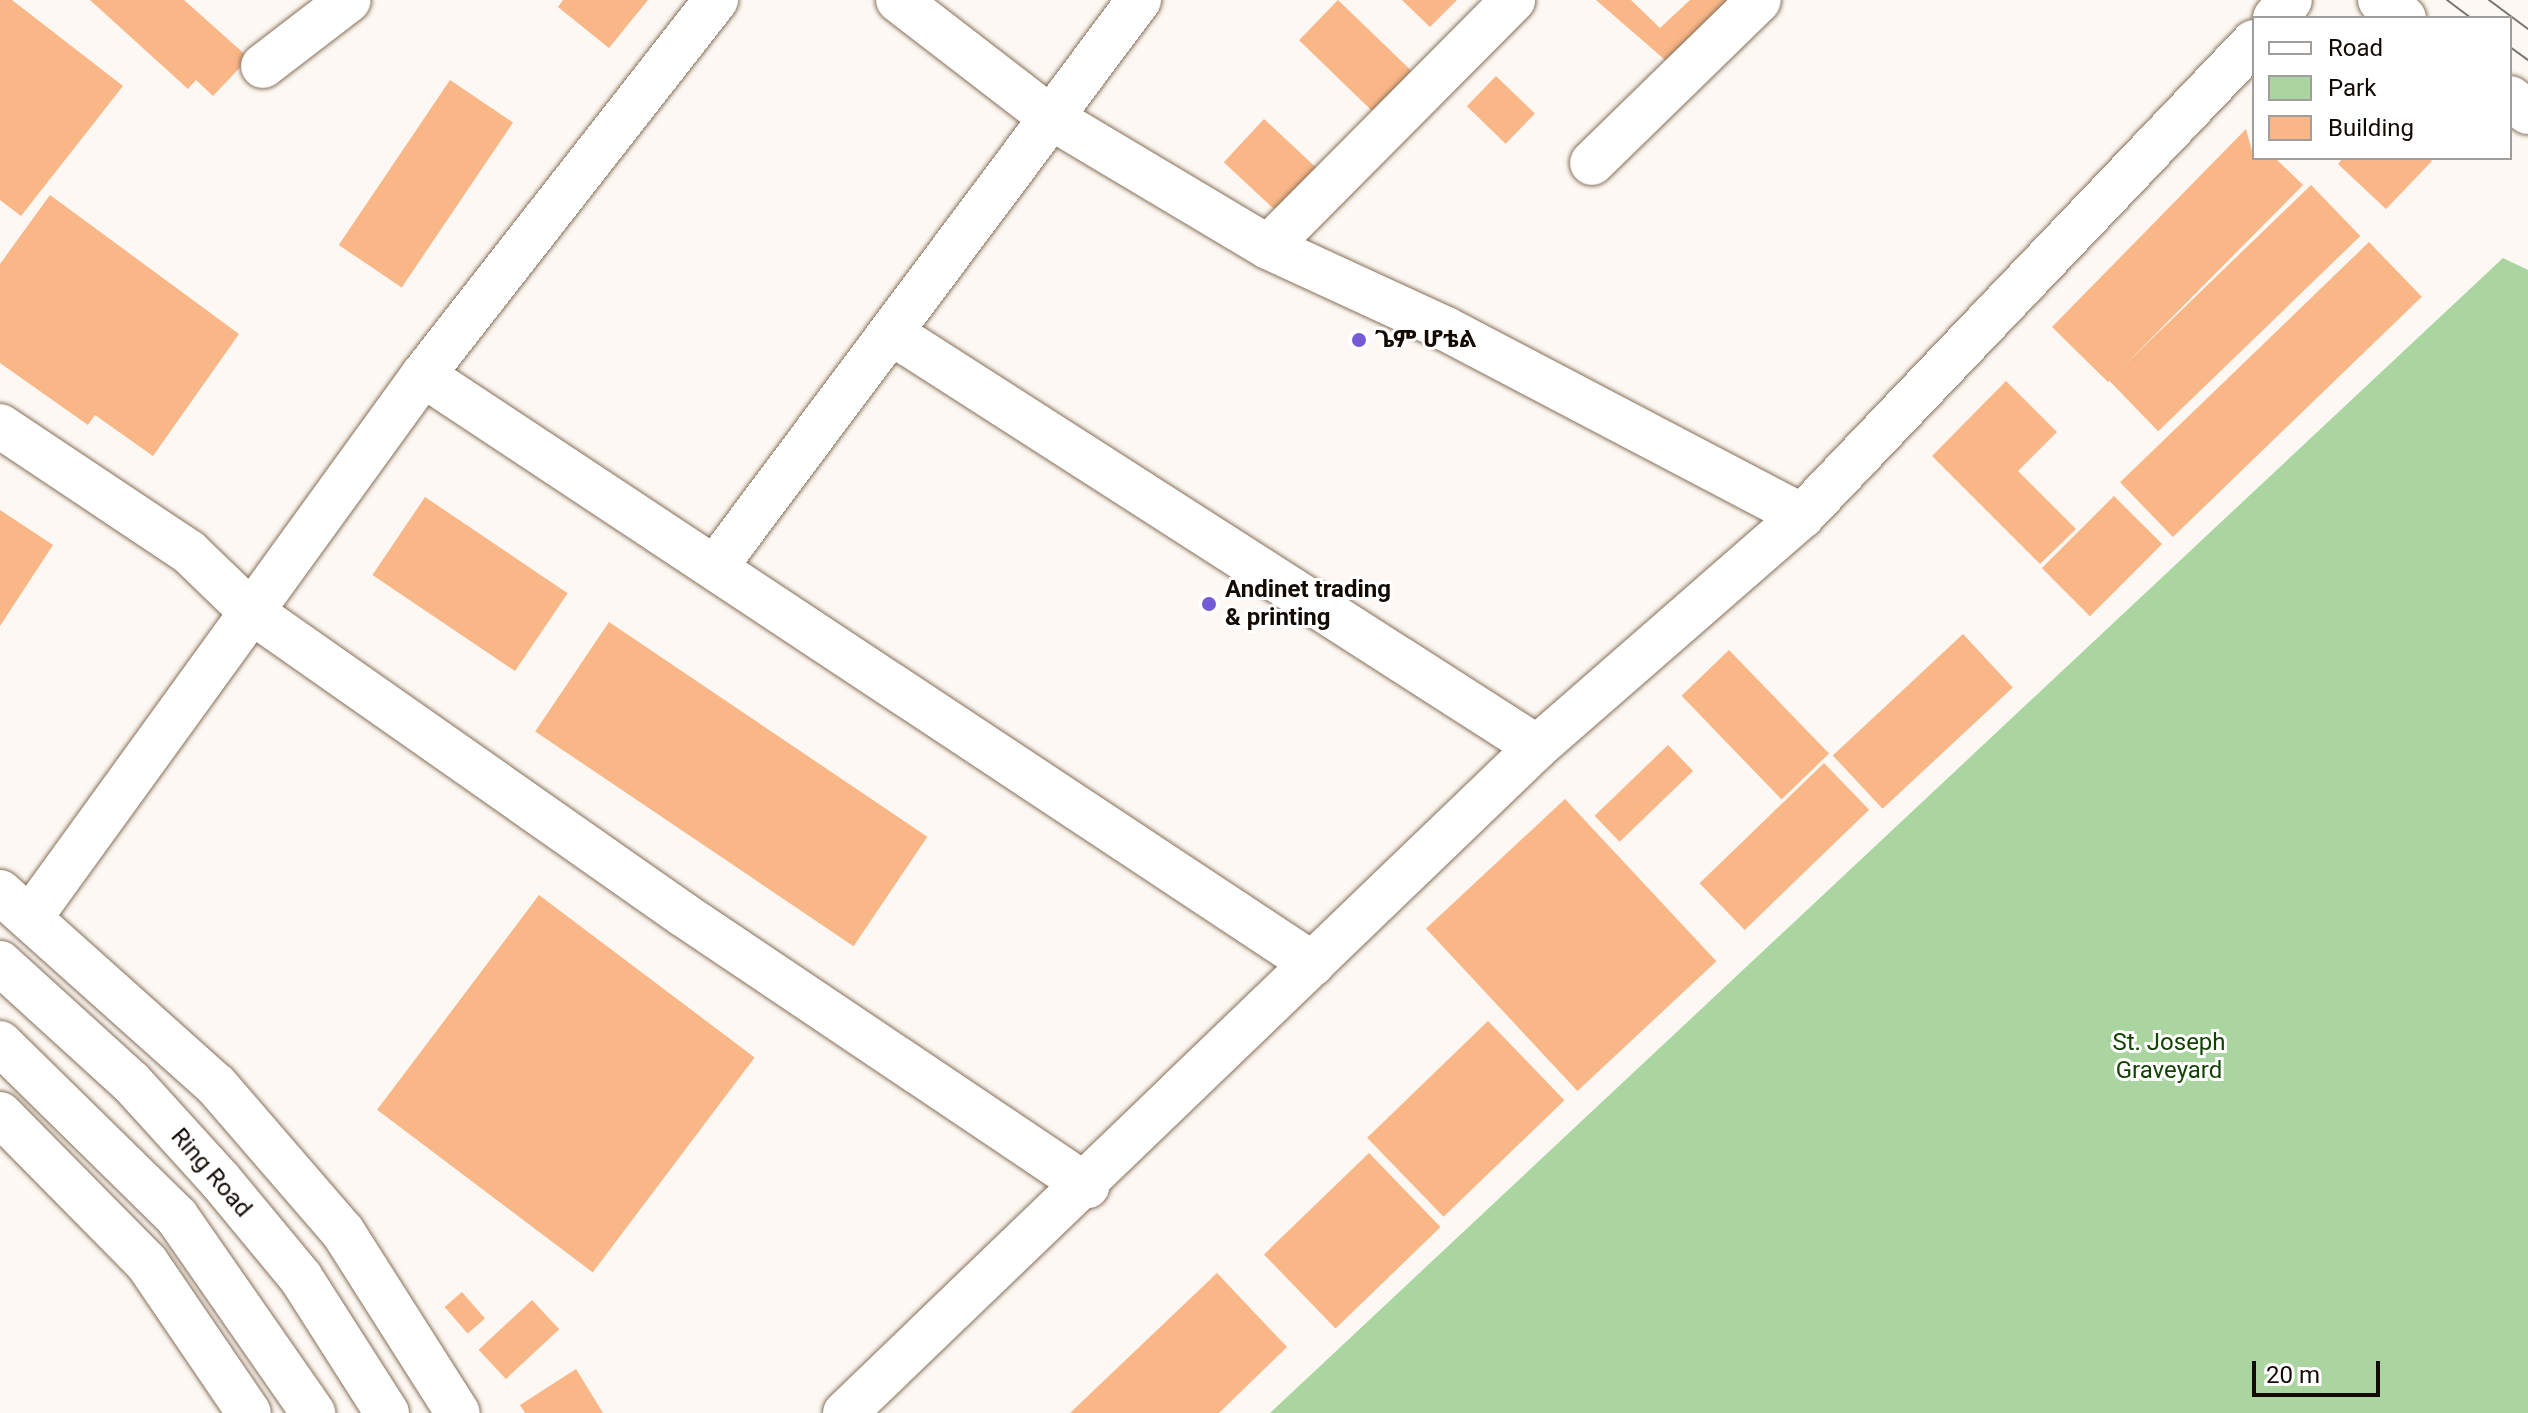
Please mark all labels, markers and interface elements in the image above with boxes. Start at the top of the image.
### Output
legend [2252,16,2512,160]
text: Road [2328,34,2383,62]
text: Park [2328,74,2376,102]
text: Building [2328,114,2414,142]
place label: ጌም ሆቴል [1375,326,1477,354]
marker: ጌም ሆቴል [1350,331,1368,349]
place label: Andinet trading & printing [1225,576,1391,632]
marker: Andinet trading & printing [1200,595,1218,613]
park label: St. Joseph Graveyard [2112,1029,2226,1085]
street label: Ring Road [165,1123,257,1223]
scale bar [2256,1345,2384,1395]
text: 20 m [2266,1361,2320,1389]

